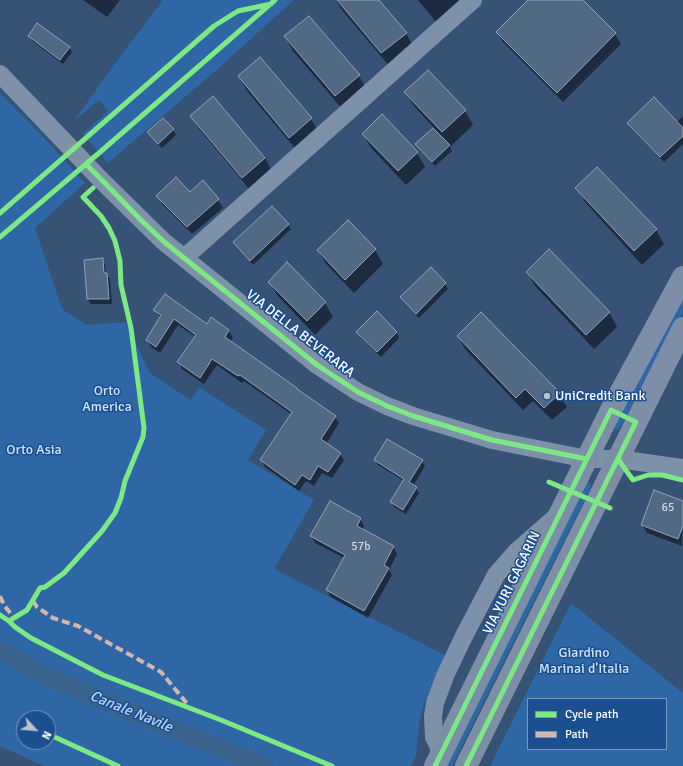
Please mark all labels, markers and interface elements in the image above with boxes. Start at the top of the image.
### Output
street label: VIA DELLA BEVERARA [242,286,358,382]
park label: Orto America [82,383,132,416]
place label: UniCredit Bank [555,388,645,404]
marker: UniCredit Bank [542,391,552,401]
park label: Orto Asia [6,442,62,458]
house number: 65 [662,501,674,515]
street label: VIA YURI GAGARIN [480,529,544,637]
house number: 57b [351,540,371,554]
park label: Giardino Marinai d'Italia [539,645,629,678]
water label: Canale Navile [87,687,175,737]
legend [527,698,667,750]
text: Cycle path [565,707,618,722]
north arrow [16,710,56,750]
text: Path [565,727,588,742]
text: N [39,729,54,741]

